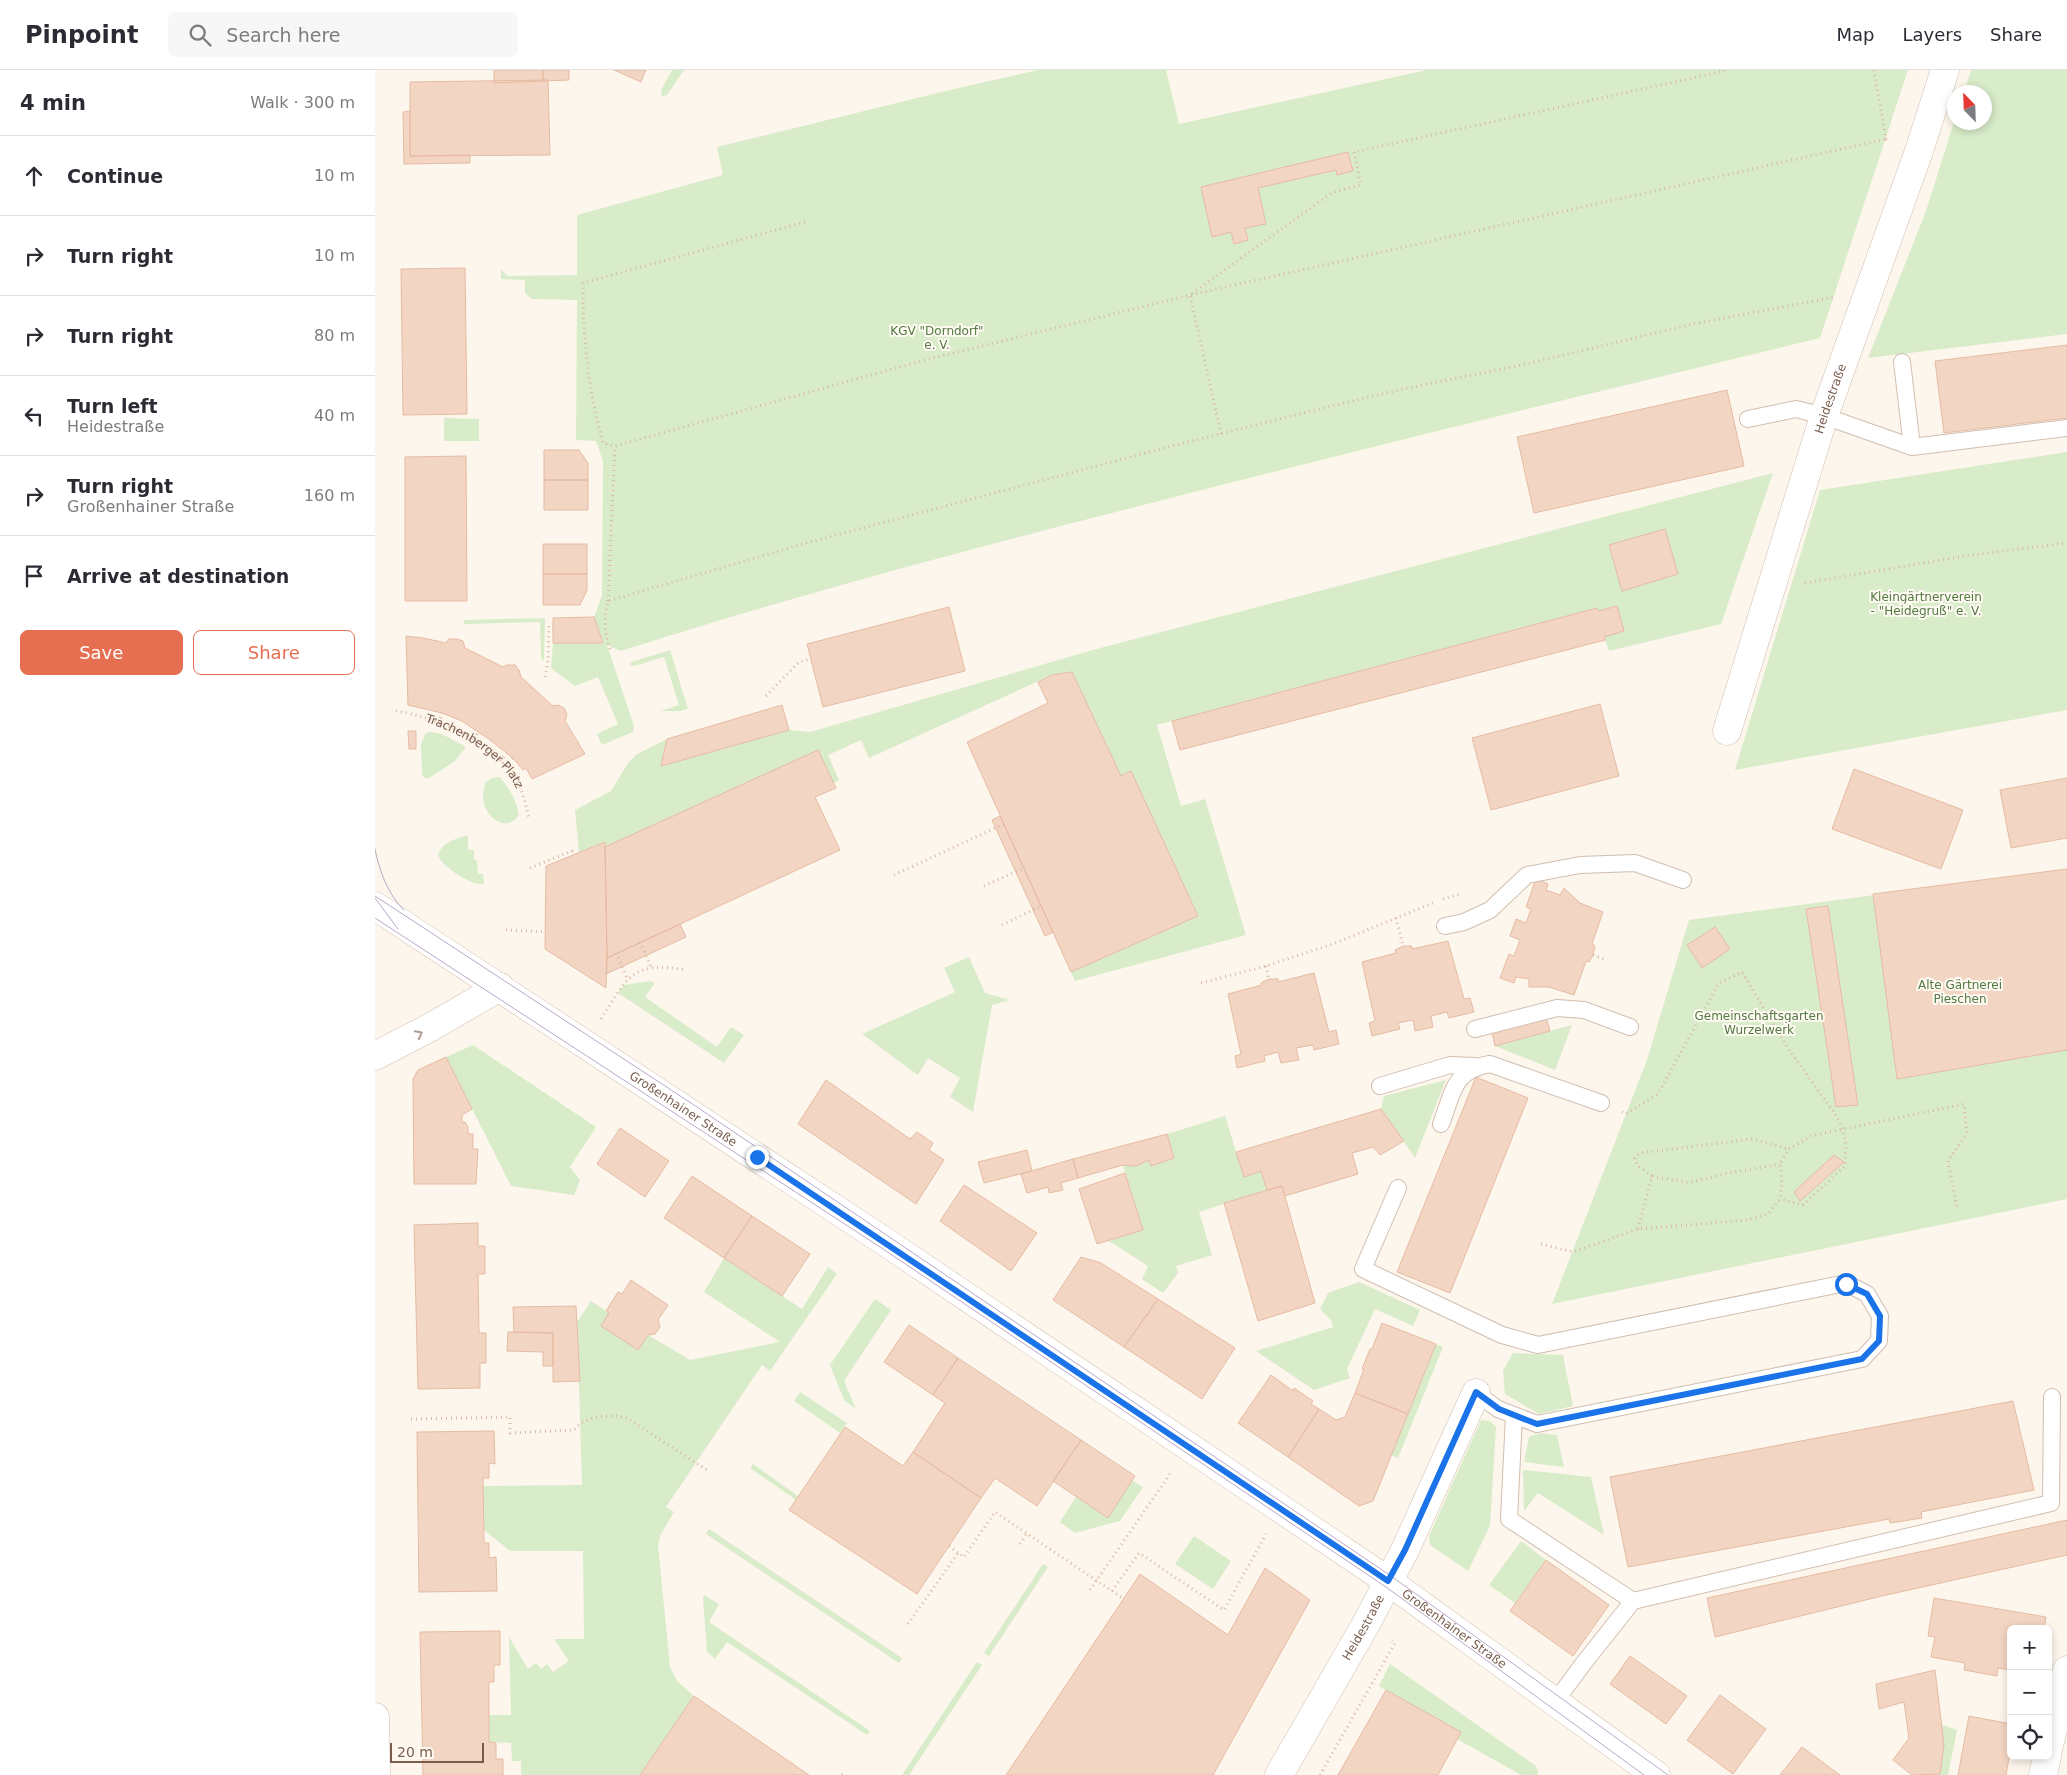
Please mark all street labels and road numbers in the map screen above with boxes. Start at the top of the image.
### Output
street label: Heidestraße [1812,362,1849,435]
street label: Trachenberger Platz [423,711,526,790]
street label: Großenhainer Straße [627,1069,740,1149]
street label: Großenhainer Straße [1399,1586,1509,1671]
street label: Heidestraße [1340,1592,1387,1663]

